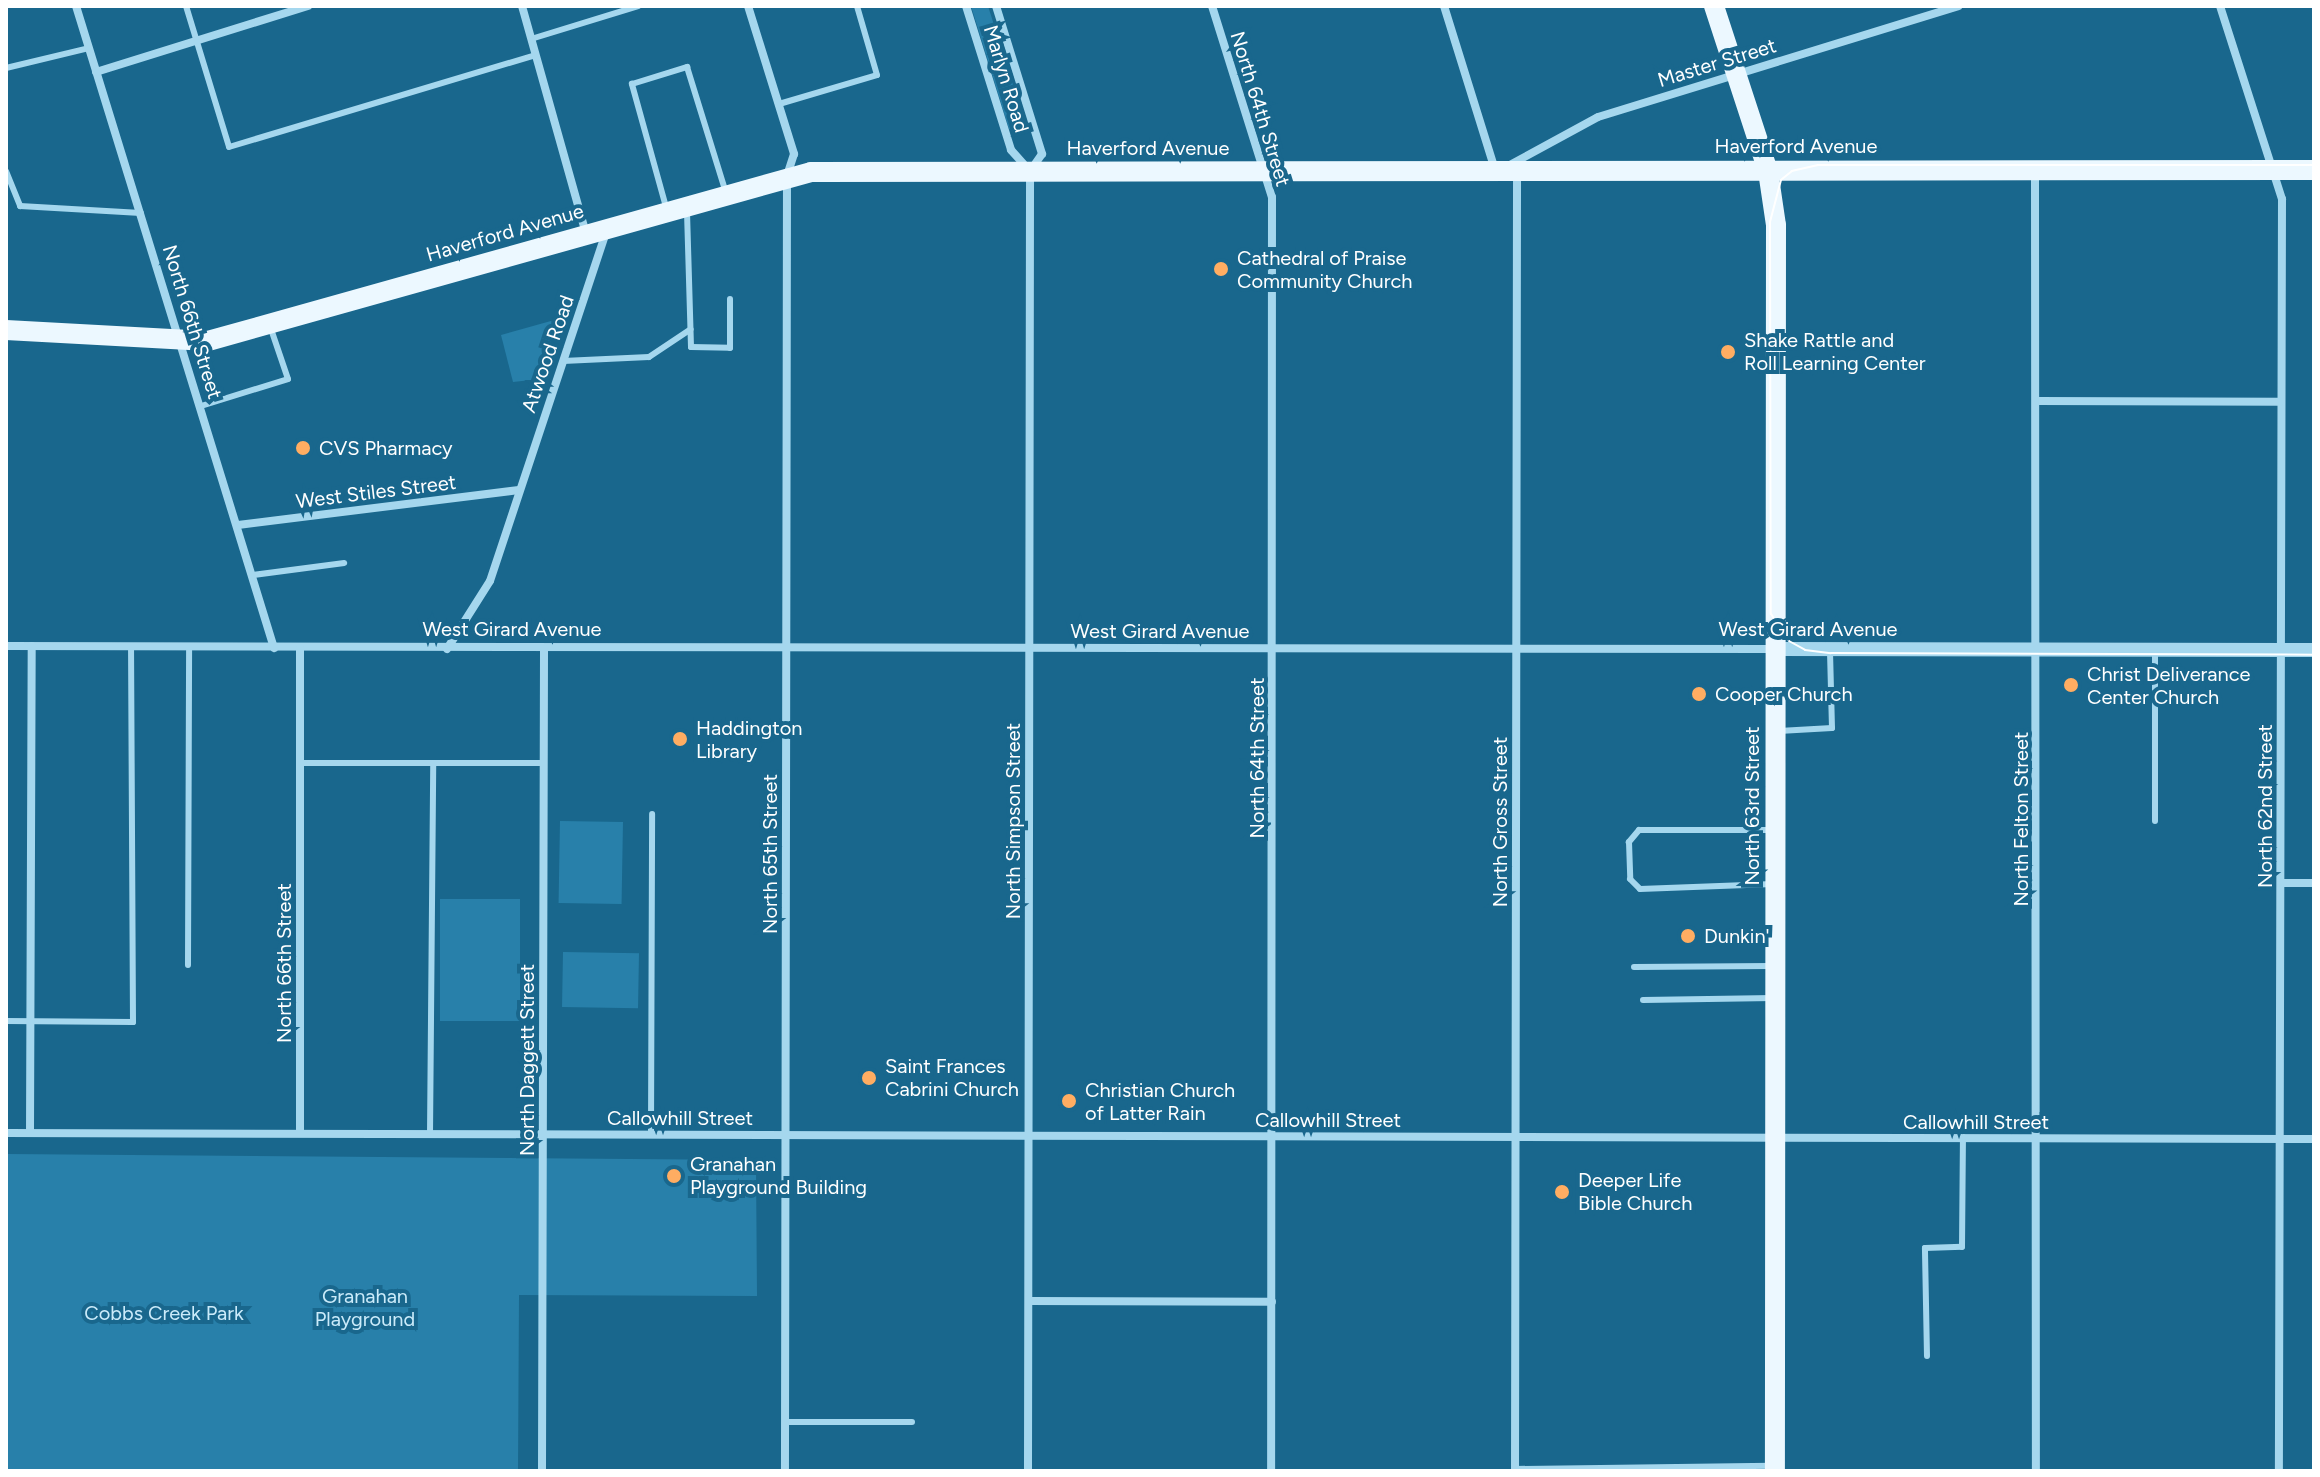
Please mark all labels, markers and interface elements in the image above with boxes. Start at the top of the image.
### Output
street label: Marlyn Road [978,22,1034,136]
street label: North 64th Street [1225,29,1295,189]
street label: Master Street [1655,34,1779,92]
street label: Haverford Avenue [1715,134,1877,158]
street label: Haverford Avenue [1067,136,1229,160]
street label: Haverford Avenue [423,199,587,267]
street label: North 66th Street [157,242,227,402]
place label: Cathedral of Praise Community Church [1237,246,1413,293]
marker: Cathedral of Praise Community Church [1212,260,1230,278]
street label: Atwood Road [517,292,579,416]
place label: Shake Rattle and Roll Learning Center [1744,328,1925,375]
marker: Shake Rattle and Roll Learning Center [1719,343,1737,361]
place label: CVS Pharmacy [319,436,452,460]
marker: CVS Pharmacy [294,439,312,457]
street label: West Stiles Street [295,470,457,514]
street label: West Girard Avenue [423,617,601,641]
street label: West Girard Avenue [1719,617,1897,641]
street label: West Girard Avenue [1071,619,1249,643]
place label: Christ Deliverance Center Church [2087,662,2250,709]
marker: Christ Deliverance Center Church [2062,676,2080,694]
street label: North 64th Street [1245,678,1269,838]
place label: Cooper Church [1715,682,1853,706]
marker: Cooper Church [1690,685,1708,703]
place label: Haddington Library [696,716,802,763]
street label: North Simpson Street [1001,723,1025,919]
street label: North 62nd Street [2253,724,2277,888]
street label: North 63rd Street [1740,726,1764,886]
marker: Haddington Library [671,730,689,748]
street label: North Felton Street [2009,732,2033,906]
street label: North Gross Street [1488,737,1512,907]
street label: North 65th Street [758,774,782,934]
street label: North 66th Street [272,883,296,1043]
place label: Dunkin' [1704,924,1770,948]
marker: Dunkin' [1679,927,1697,945]
street label: North Daggett Street [515,964,539,1156]
place label: Saint Frances Cabrini Church [885,1054,1019,1101]
marker: Saint Frances Cabrini Church [860,1069,878,1087]
place label: Christian Church of Latter Rain [1085,1078,1235,1125]
marker: Christian Church of Latter Rain [1060,1092,1078,1110]
street label: Callowhill Street [607,1106,753,1130]
street label: Callowhill Street [1255,1108,1401,1132]
street label: Callowhill Street [1903,1110,2049,1134]
place label: Granahan Playground Building [690,1152,867,1199]
marker: Granahan Playground Building [665,1167,683,1185]
place label: Deeper Life Bible Church [1578,1168,1692,1215]
marker: Deeper Life Bible Church [1553,1183,1571,1201]
park label: Granahan Playground [315,1285,415,1332]
park label: Cobbs Creek Park [84,1301,244,1325]

